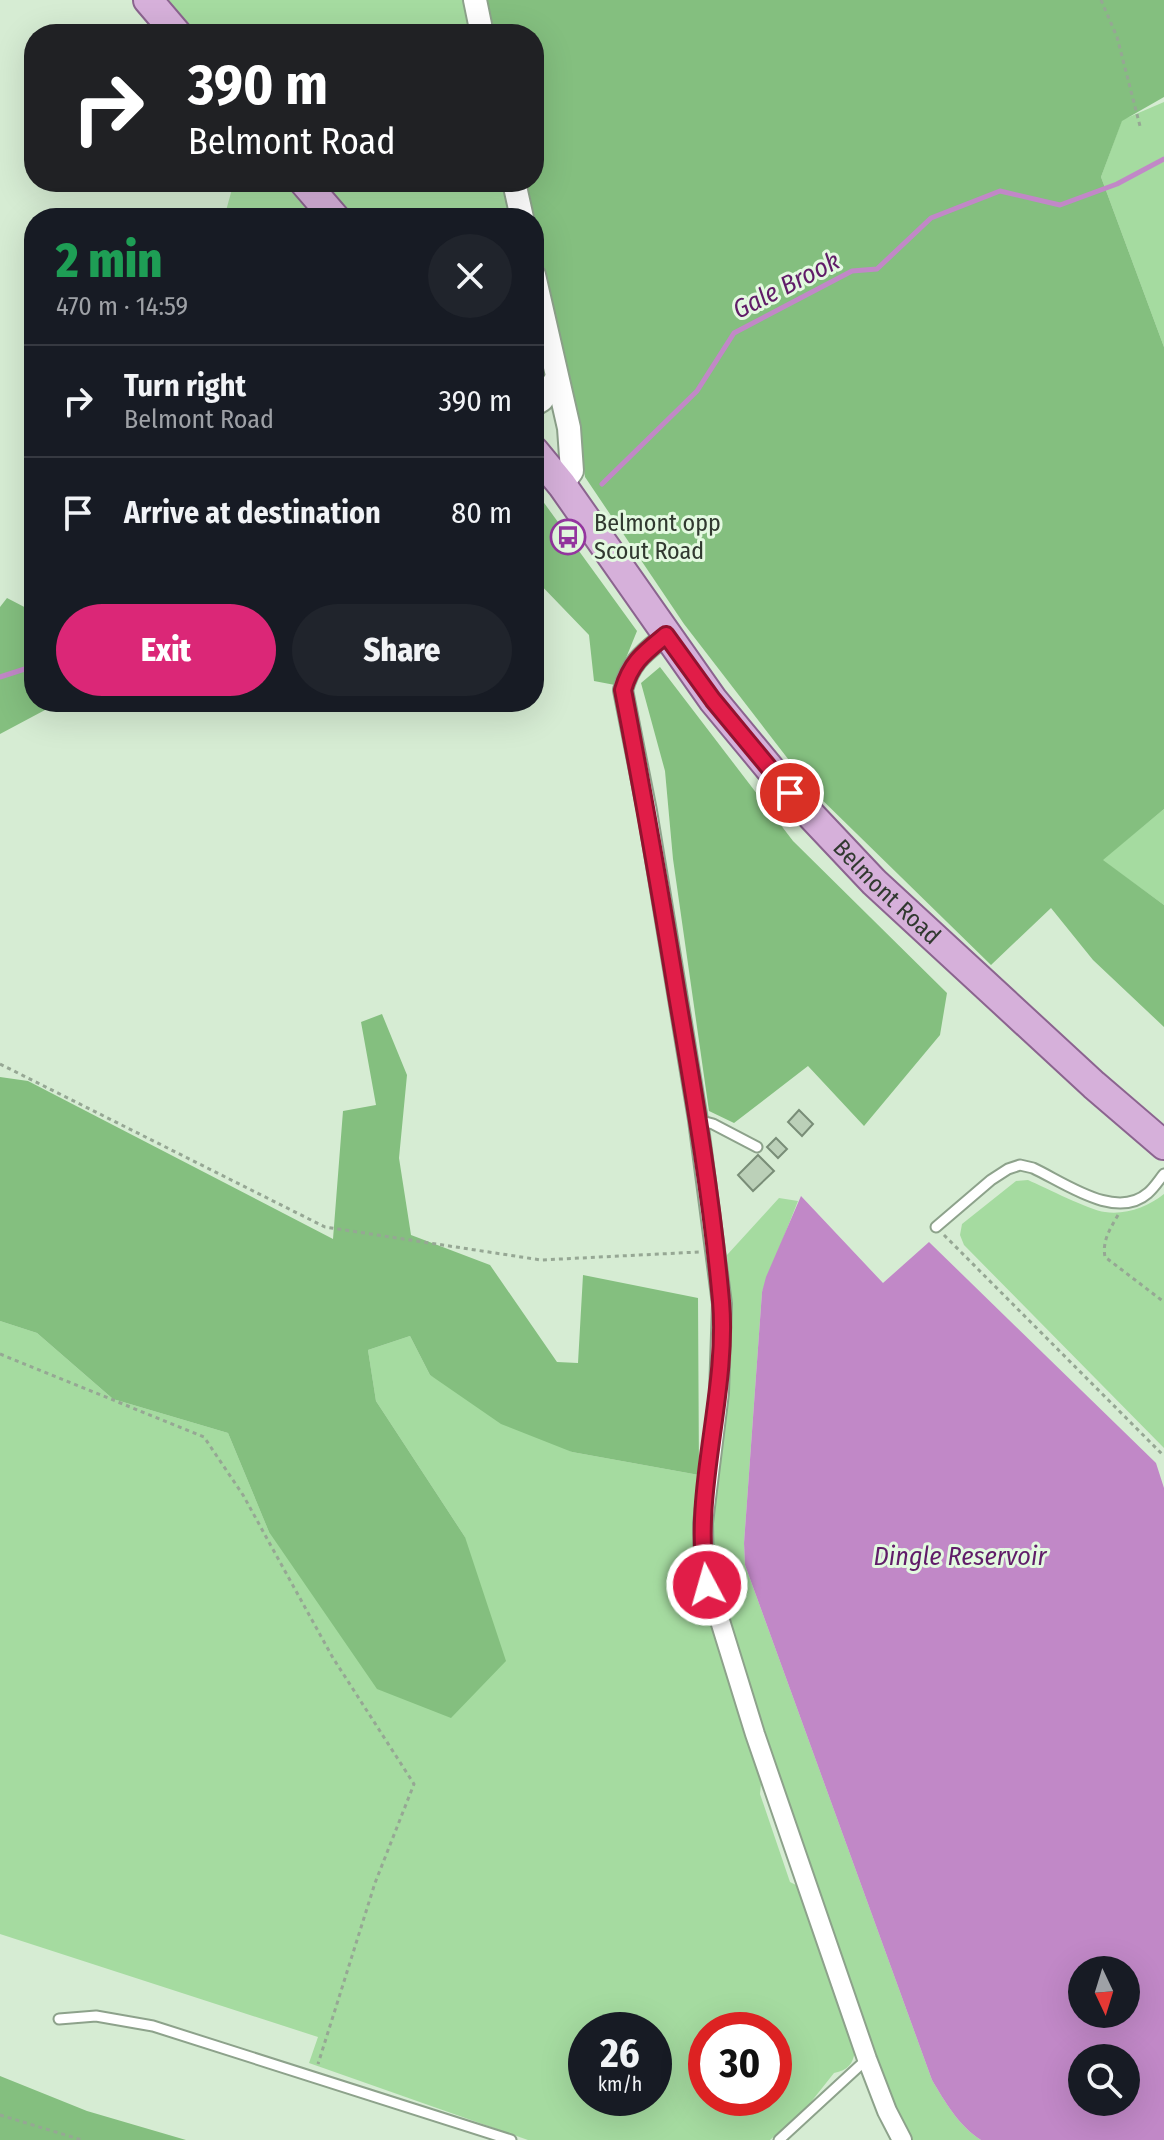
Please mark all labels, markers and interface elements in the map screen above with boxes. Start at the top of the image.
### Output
text: 390 m [188,52,328,119]
icon: right [56,56,160,160]
text: Belmont Road [188,120,395,164]
text: 2 min [56,232,162,290]
button: close [428,234,512,318]
water label: Gale Brook [728,245,845,326]
text: 470 m · 14:59 [56,291,188,322]
text: Turn right [124,368,246,404]
icon: right [56,379,100,423]
text: 390 m [438,383,512,419]
text: Belmont Road [124,404,274,435]
icon: arrive [56,491,100,535]
text: Arrive at destination [124,495,381,531]
text: 80 m [451,495,512,531]
place label: Belmont opp Scout Road [594,509,721,565]
bus stop icon: Belmont opp Scout Road [549,518,587,556]
button: Exit [56,604,276,696]
button: Share [292,604,512,696]
pin [756,759,824,827]
icon: arrive [768,771,812,815]
street label: Belmont Road [827,834,946,950]
water label: Dingle Reservoir [874,1541,1047,1572]
position arrow [665,1543,749,1627]
north arrow [1068,1956,1140,2028]
map controls [1068,1956,1140,2116]
speed limit sign: 30 [688,2012,792,2116]
text: 26 [600,2030,640,2078]
button: search [1068,2044,1140,2116]
text: km/h [598,2072,642,2096]

